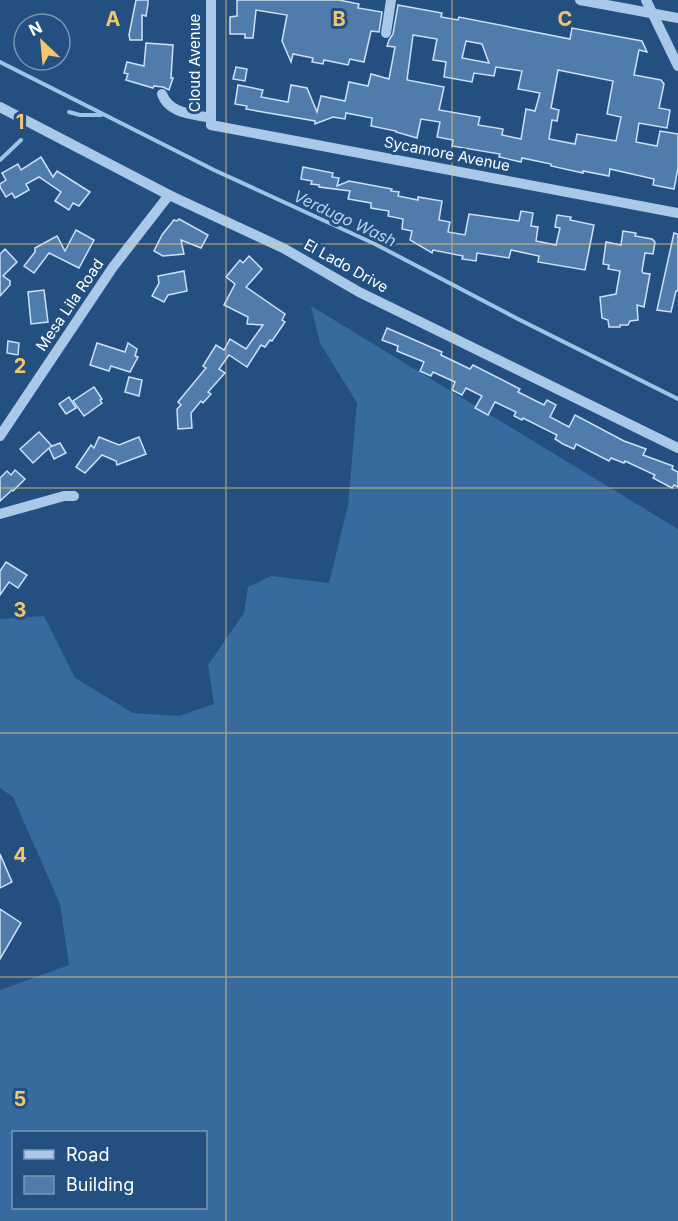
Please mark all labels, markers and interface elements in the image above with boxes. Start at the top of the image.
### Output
text: A [106,7,121,31]
text: B [332,7,346,31]
text: C [558,7,572,31]
north arrow [12,12,72,72]
street label: Cloud Avenue [185,14,204,112]
text: N [26,17,45,40]
text: 1 [16,110,24,134]
street label: Sycamore Avenue [382,132,512,175]
water label: Verdugo Wash [290,185,400,251]
street label: El Lado Drive [301,235,392,297]
street label: Mesa Lila Road [32,255,108,355]
text: 2 [14,354,26,378]
text: 3 [14,598,26,622]
text: 4 [13,843,27,867]
text: 5 [14,1087,26,1111]
legend [12,1131,207,1209]
text: Road [66,1144,109,1165]
text: Building [66,1174,134,1195]

